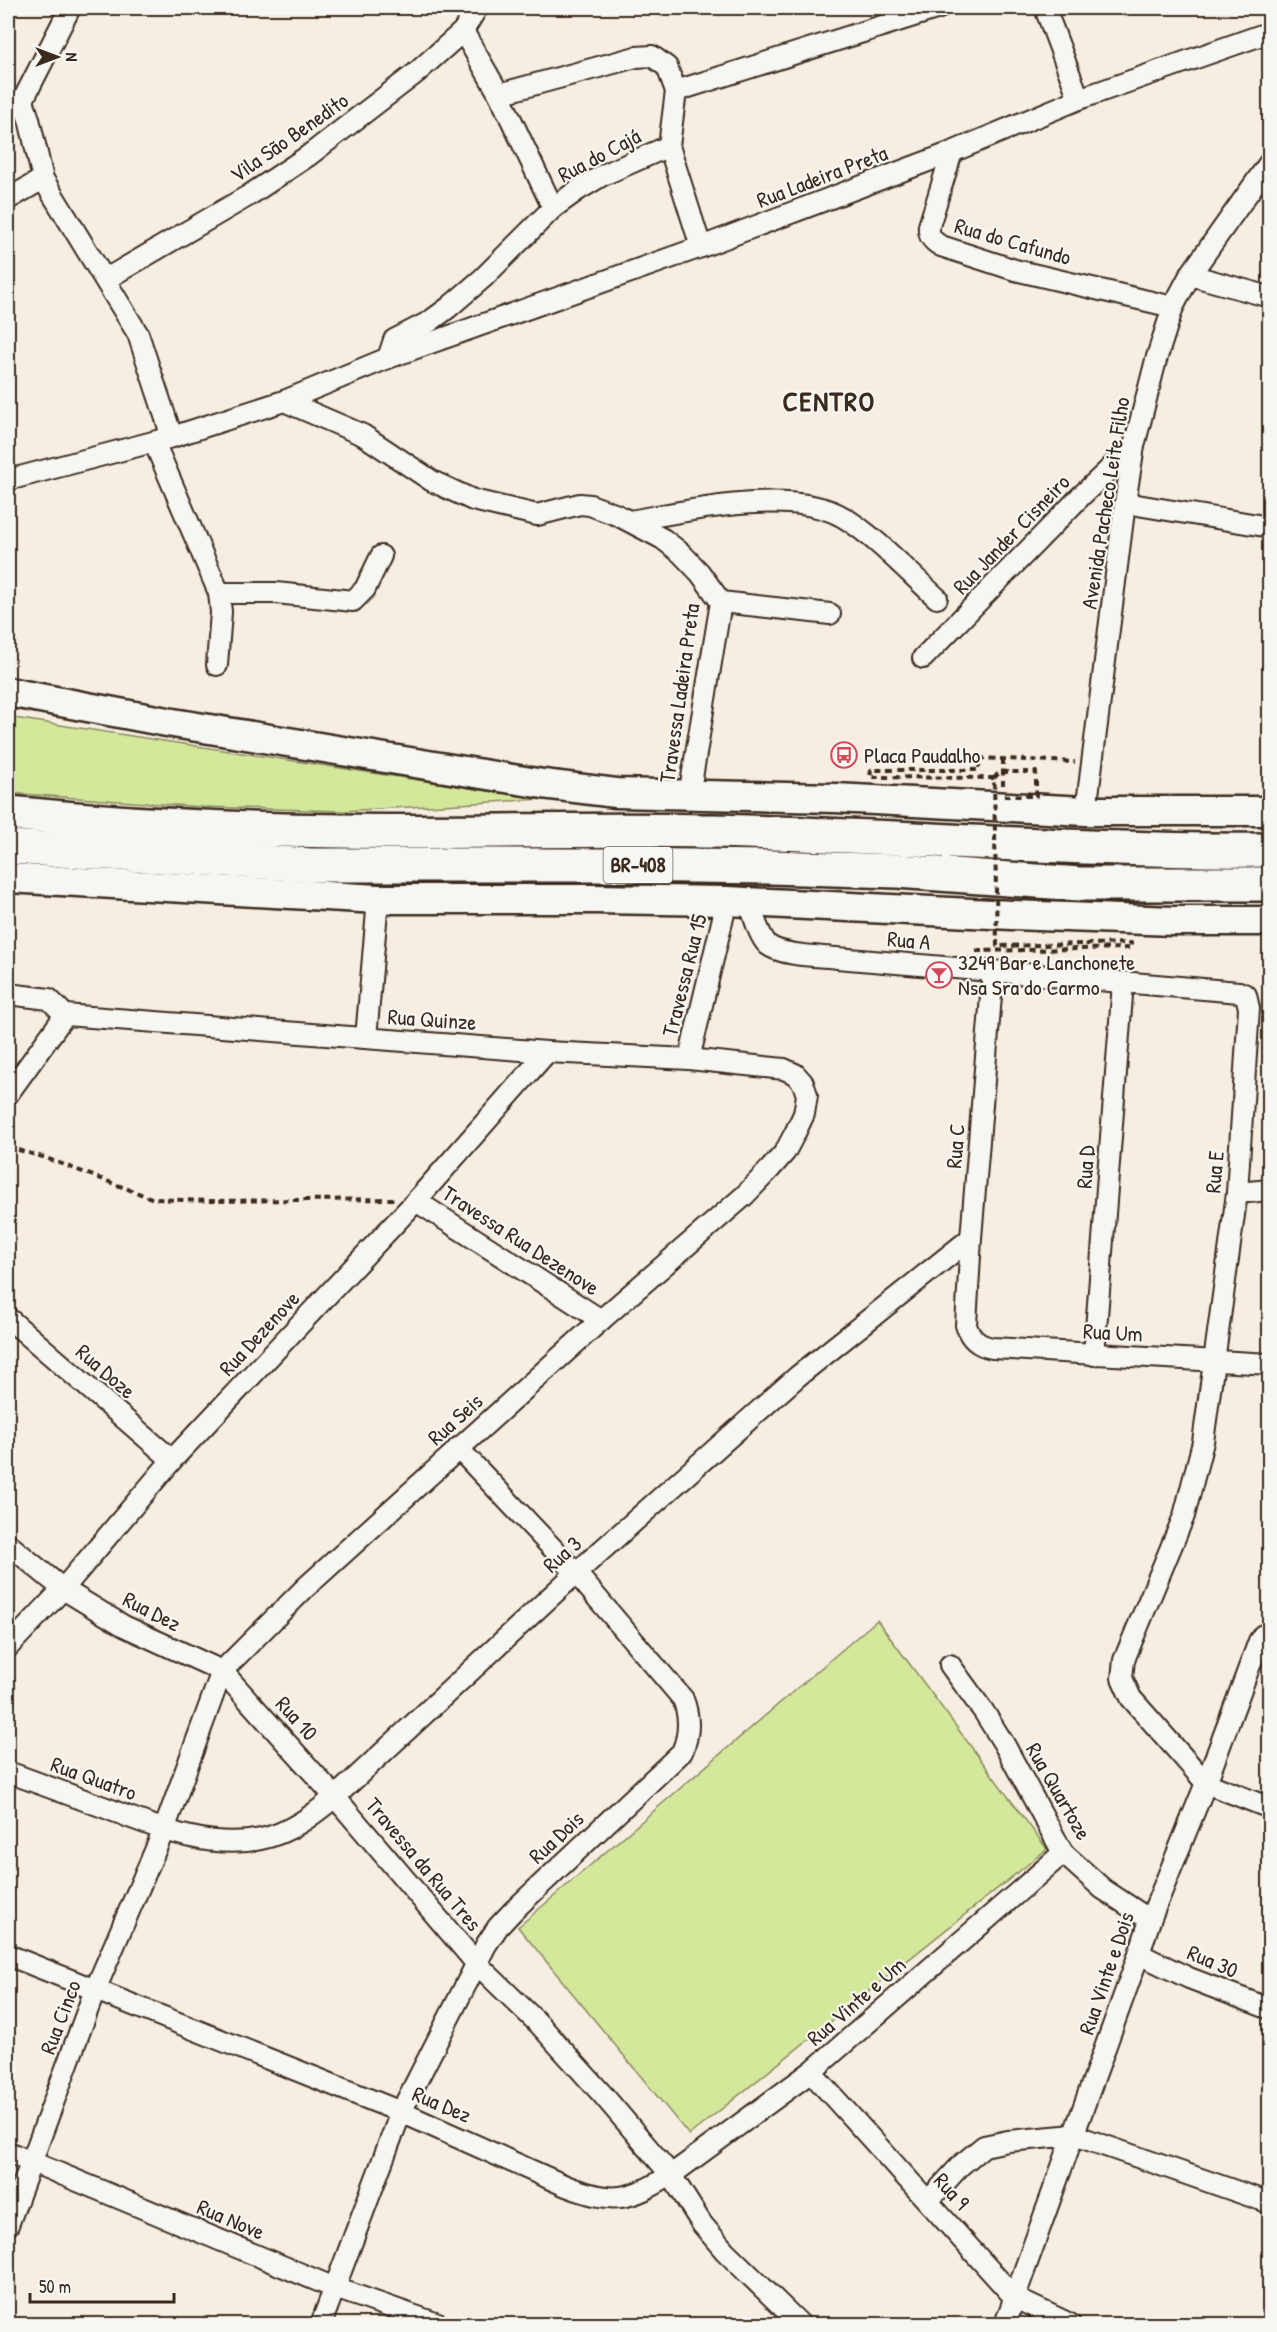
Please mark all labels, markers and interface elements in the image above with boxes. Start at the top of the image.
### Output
north arrow [27,27,87,87]
text: N [61,53,83,62]
street label: Vila São Benedito [224,85,354,189]
street label: Rua do Cajá [552,121,646,189]
street label: Rua Ladeira Preta [752,137,892,215]
street label: Rua do Cafundo [951,210,1075,272]
district label: CENTRO [782,382,876,420]
street label: Avenida Pacheco Leite Filho [1073,395,1137,611]
street label: Rua Jander Cisneiro [946,467,1076,601]
street label: Travessa Ladeira Preta [652,601,706,785]
bus stop icon: Placa Paudalho [829,740,859,770]
place label: Placa Paudalho [864,740,981,770]
road number: BR-408 [604,847,672,883]
street label: Travessa Rua 15 [654,911,714,1039]
street label: Rua A [886,923,932,957]
place label: 3249 Bar e Lanchonete Nsa Sra do Carmo [958,947,1135,1002]
bar icon: 3249 Bar e Lanchonete Nsa Sra do Carmo [924,960,954,990]
street label: Rua Quinze [387,1001,478,1037]
street label: Rua C [938,1123,972,1169]
street label: Rua D [1069,1144,1101,1189]
street label: Rua E [1197,1149,1231,1194]
street label: Travessa Rua Dezenove [437,1178,606,1302]
street label: Rua Dezenove [212,1284,306,1382]
street label: Rua Um [1082,1315,1144,1349]
street label: Rua Doze [70,1337,142,1405]
street label: Rua Seis [421,1386,489,1452]
street label: Rua 3 [536,1529,588,1579]
street label: Rua Dez [118,1584,186,1638]
street label: Rua 10 [269,1689,325,1747]
street label: Rua Quartoze [1019,1737,1099,1845]
street label: Rua Quatro [47,1749,141,1807]
street label: Travessa da Rua Tres [359,1791,489,1937]
street label: Rua Dois [522,1804,590,1870]
street label: Rua Vinte e Dois [1071,1908,1141,2038]
street label: Rua 30 [1183,1937,1243,1985]
street label: Rua Vinte e Um [800,1950,912,2052]
street label: Rua Cinco [32,1976,88,2058]
street label: Rua Dez [408,2078,476,2130]
street label: Rua 9 [927,2166,977,2216]
street label: Rua Nove [193,2191,270,2247]
scale bar [30,2266,174,2304]
text: 50 m [39,2274,71,2299]

